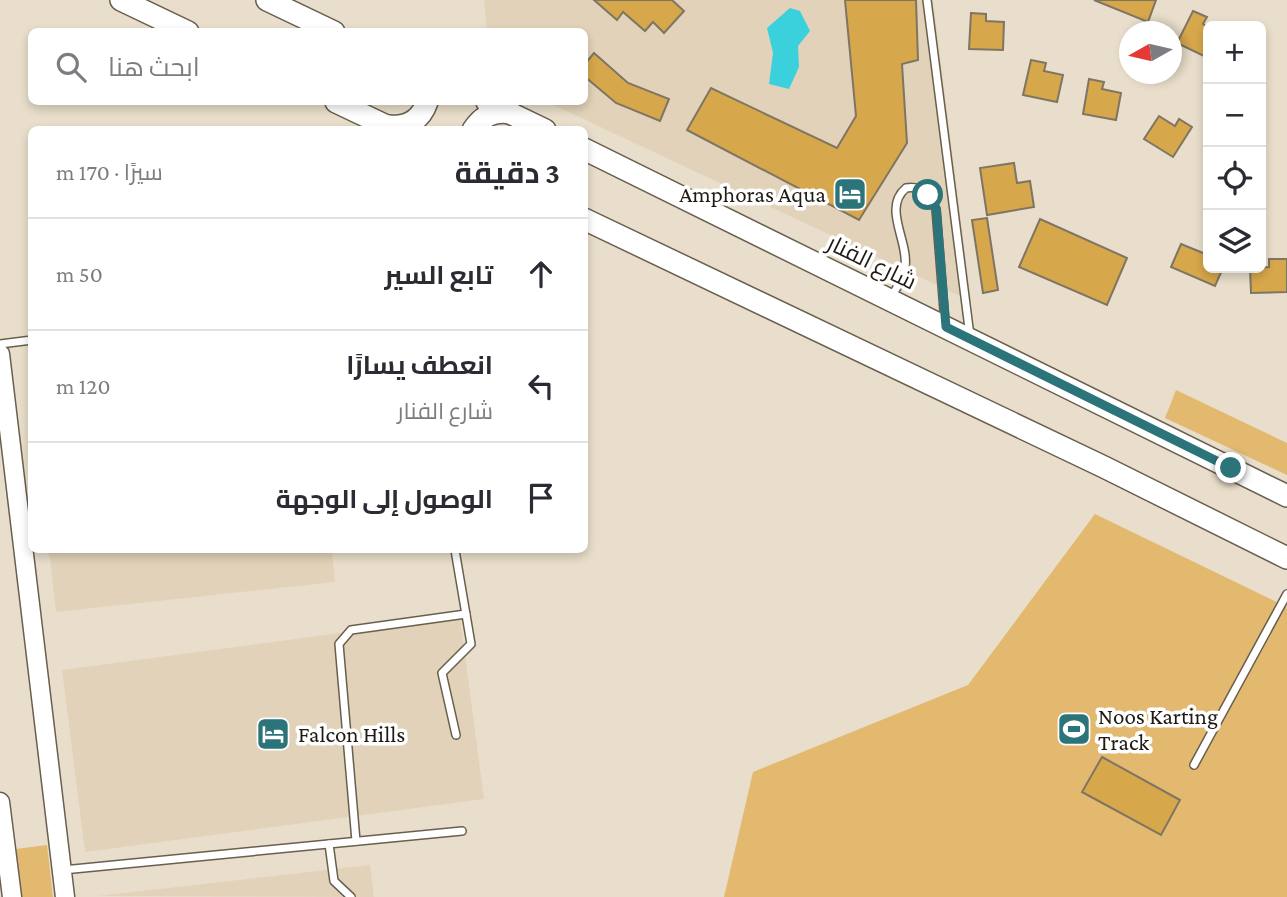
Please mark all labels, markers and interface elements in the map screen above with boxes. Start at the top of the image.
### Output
north arrow [1119,21,1182,84]
map controls [1203,21,1266,273]
button: + [1203,21,1266,84]
search box [28,28,588,105]
icon: search [52,48,90,86]
text: ابحث هنا [108,53,200,82]
button: − [1203,84,1266,147]
button: locate [1203,147,1266,210]
text: 3 دقيقة [455,156,560,189]
text: سيرًا · 170 m [56,159,163,185]
hotel icon: Amphoras Aqua [831,175,869,213]
route start [912,179,943,210]
place label: Amphoras Aqua [679,181,826,207]
button: layers [1203,210,1266,273]
street label: شارع الفنار [820,228,921,297]
icon: ahead [522,255,560,293]
text: 50 m [56,261,103,287]
text: تابع السير [385,261,493,290]
text: انعطف يسارًا [346,351,493,380]
icon: left [522,367,560,405]
text: 120 m [56,373,110,399]
text: شارع الفنار [397,398,493,424]
route end [1215,452,1246,483]
icon: arrive [522,479,560,517]
text: الوصول إلى الوجهة [276,485,493,514]
place label: Noos Karting Track [1098,703,1218,755]
sports icon: Noos Karting Track [1055,710,1093,748]
hotel icon: Falcon Hills [254,715,292,753]
place label: Falcon Hills [298,721,405,747]

